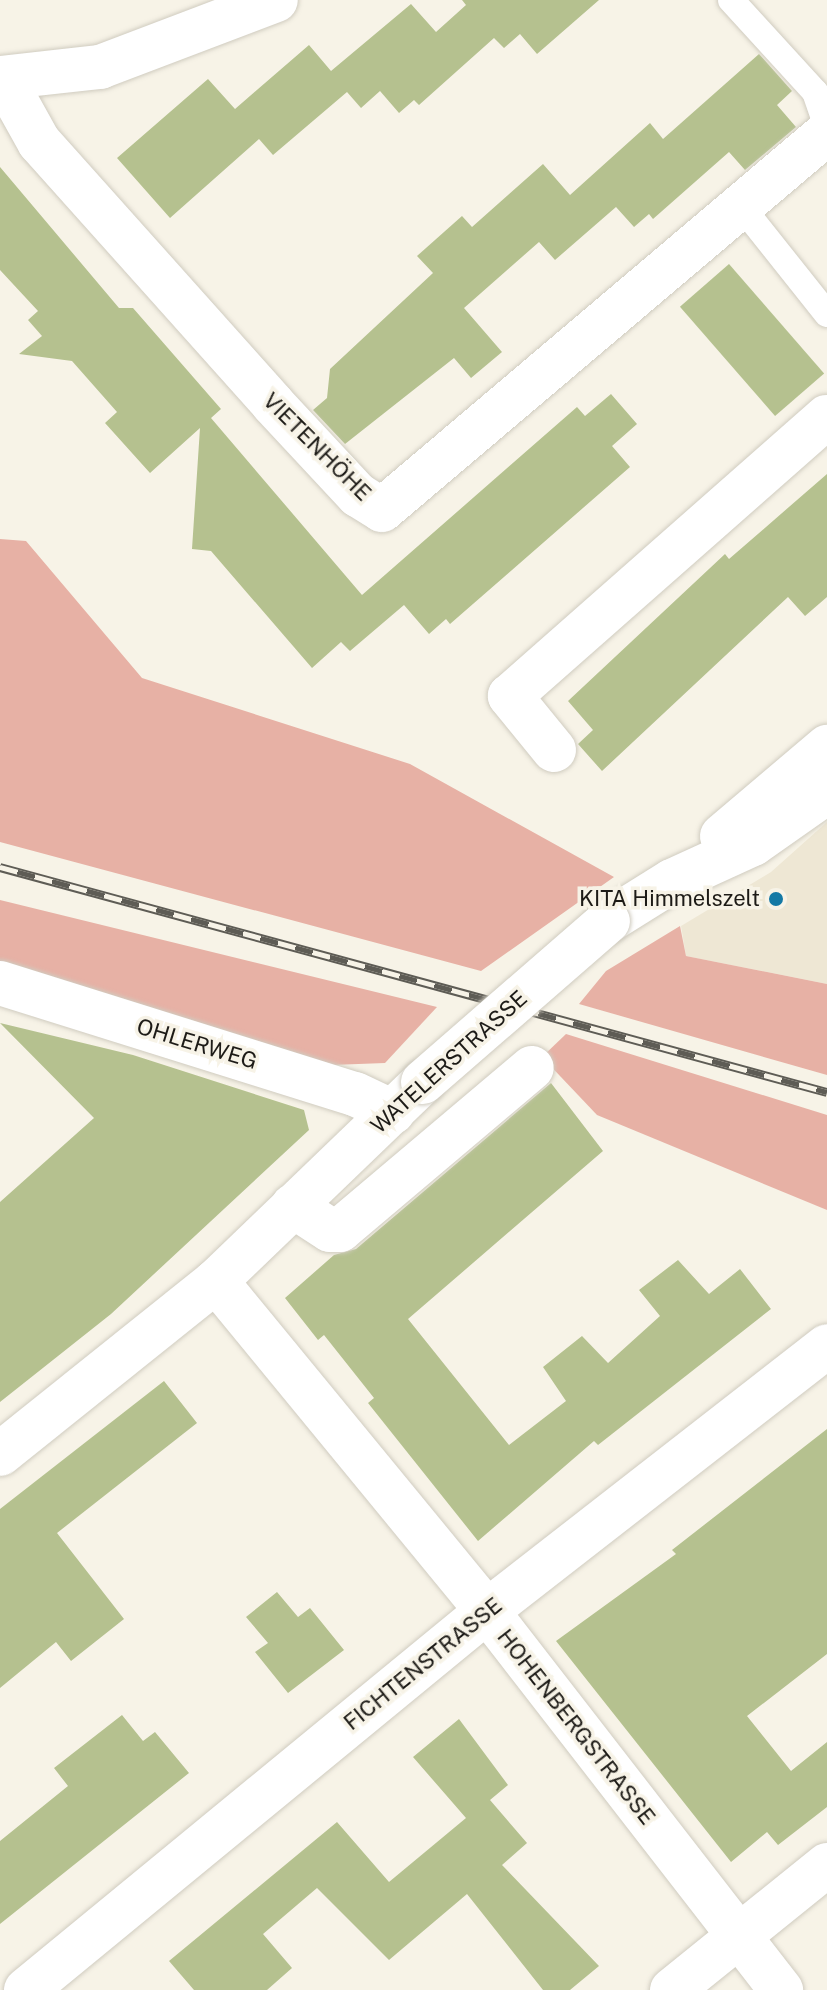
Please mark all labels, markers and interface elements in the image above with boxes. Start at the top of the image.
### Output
street label: VIETENHÖHE [257,387,377,507]
place label: KITA Himmelszelt [579,886,760,912]
marker: KITA Himmelszelt [767,890,785,908]
street label: WATELERSTRASSE [366,985,532,1139]
street label: OHLERWEG [134,1013,260,1075]
street label: FICHTENSTRASSE [339,1592,507,1736]
street label: HOHENBERGSTRASSE [492,1624,660,1830]

